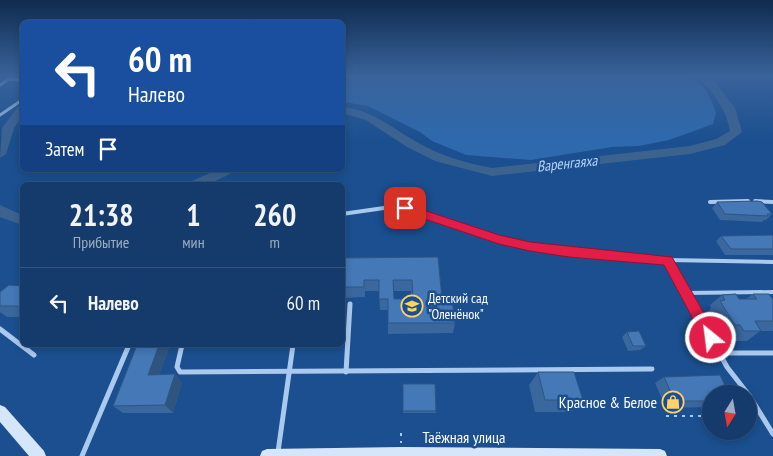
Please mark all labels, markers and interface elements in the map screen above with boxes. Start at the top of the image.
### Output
text: 60 m [128,36,192,82]
icon: left [45,40,110,105]
text: Налево [128,80,185,108]
icon: arrive [94,135,122,163]
text: Затем [45,137,84,161]
water label: Варенгаяха [536,150,599,176]
pin [384,187,426,229]
icon: arrive [391,194,419,222]
text: 21:38 [69,195,134,234]
text: 1 [186,195,201,234]
text: 260 [253,195,296,234]
text: Прибытие [73,232,129,252]
text: мин [182,232,205,252]
text: m [270,232,280,252]
icon: left [45,289,73,317]
place label: Детский сад "Оленёнок" [428,289,488,323]
text: Налево [88,291,139,315]
text: 60 m [287,291,320,315]
school or university icon: Детский сад "Оленёнок" [400,294,424,318]
position arrow [684,311,736,363]
north arrow [702,385,758,440]
map controls [702,385,757,440]
shop icon: Красное & Белое [661,390,685,414]
place label: Красное & Белое [559,392,657,412]
street label: Таёжная улица [423,427,505,447]

